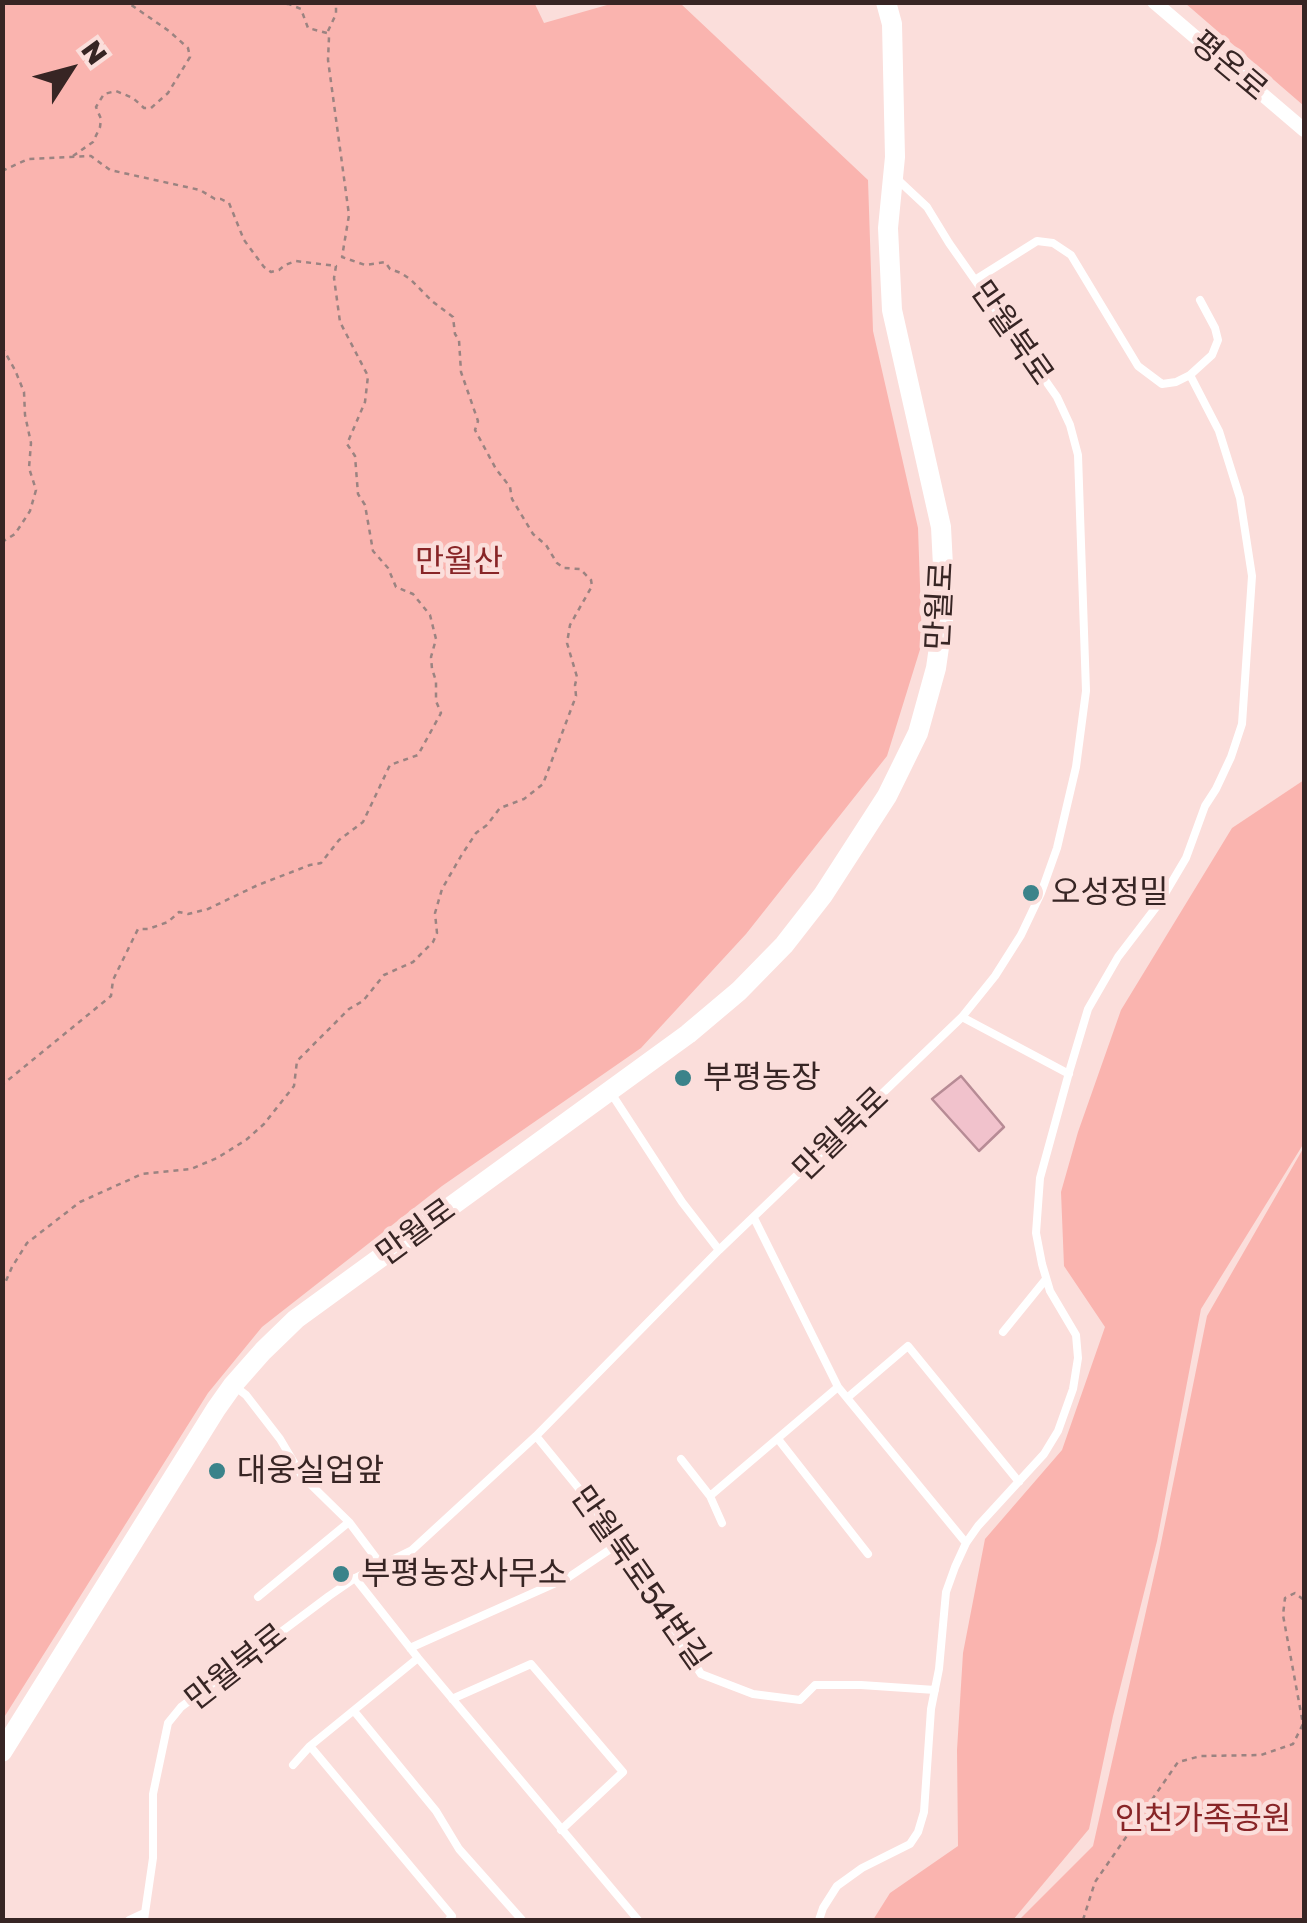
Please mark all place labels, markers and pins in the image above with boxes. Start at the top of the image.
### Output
place label: 오성정밀 [1051,874,1169,912]
marker: 오성정밀 [1020,882,1042,904]
place label: 부평농장 [703,1059,821,1097]
marker: 부평농장 [672,1067,694,1089]
place label: 대웅실업앞 [237,1452,384,1490]
marker: 대웅실업앞 [206,1460,228,1482]
place label: 부평농장사무소 [361,1555,567,1593]
marker: 부평농장사무소 [330,1563,352,1585]

